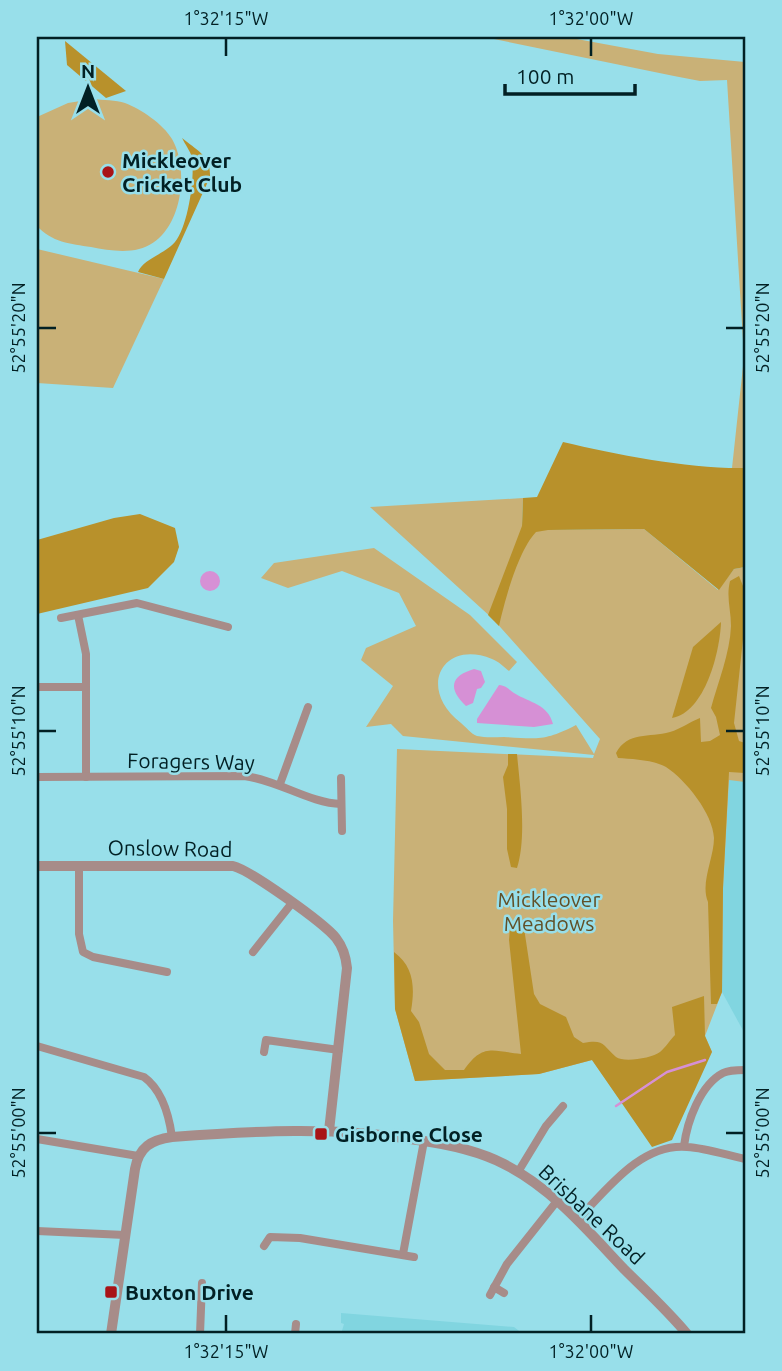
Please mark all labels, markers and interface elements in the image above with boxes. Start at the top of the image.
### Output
text: 1°32'15"W [184,8,269,28]
text: 1°32'00"W [549,8,634,28]
north arrow [52,52,122,122]
scale bar [505,52,635,96]
text: N [81,60,95,82]
text: 100 m [516,64,574,88]
place label: Mickleover Cricket Club [122,148,242,196]
marker: Mickleover Cricket Club [100,164,116,180]
text: 52°55'20"N [8,282,28,374]
text: 52°55'20"N [752,282,772,374]
text: 52°55'10"N [8,685,28,777]
text: 52°55'10"N [752,685,772,777]
street label: Foragers Way [127,748,255,774]
street label: Onslow Road [107,835,233,861]
park label: Mickleover Meadows [498,887,600,935]
text: 52°55'00"N [8,1087,28,1179]
text: 52°55'00"N [752,1087,772,1179]
place label: Gisborne Close [335,1122,483,1146]
marker: Gisborne Close [313,1126,329,1142]
street label: Brisbane Road [534,1159,650,1269]
place label: Buxton Drive [125,1280,254,1304]
marker: Buxton Drive [103,1284,119,1300]
text: 1°32'15"W [184,1341,269,1361]
text: 1°32'00"W [549,1341,634,1361]

